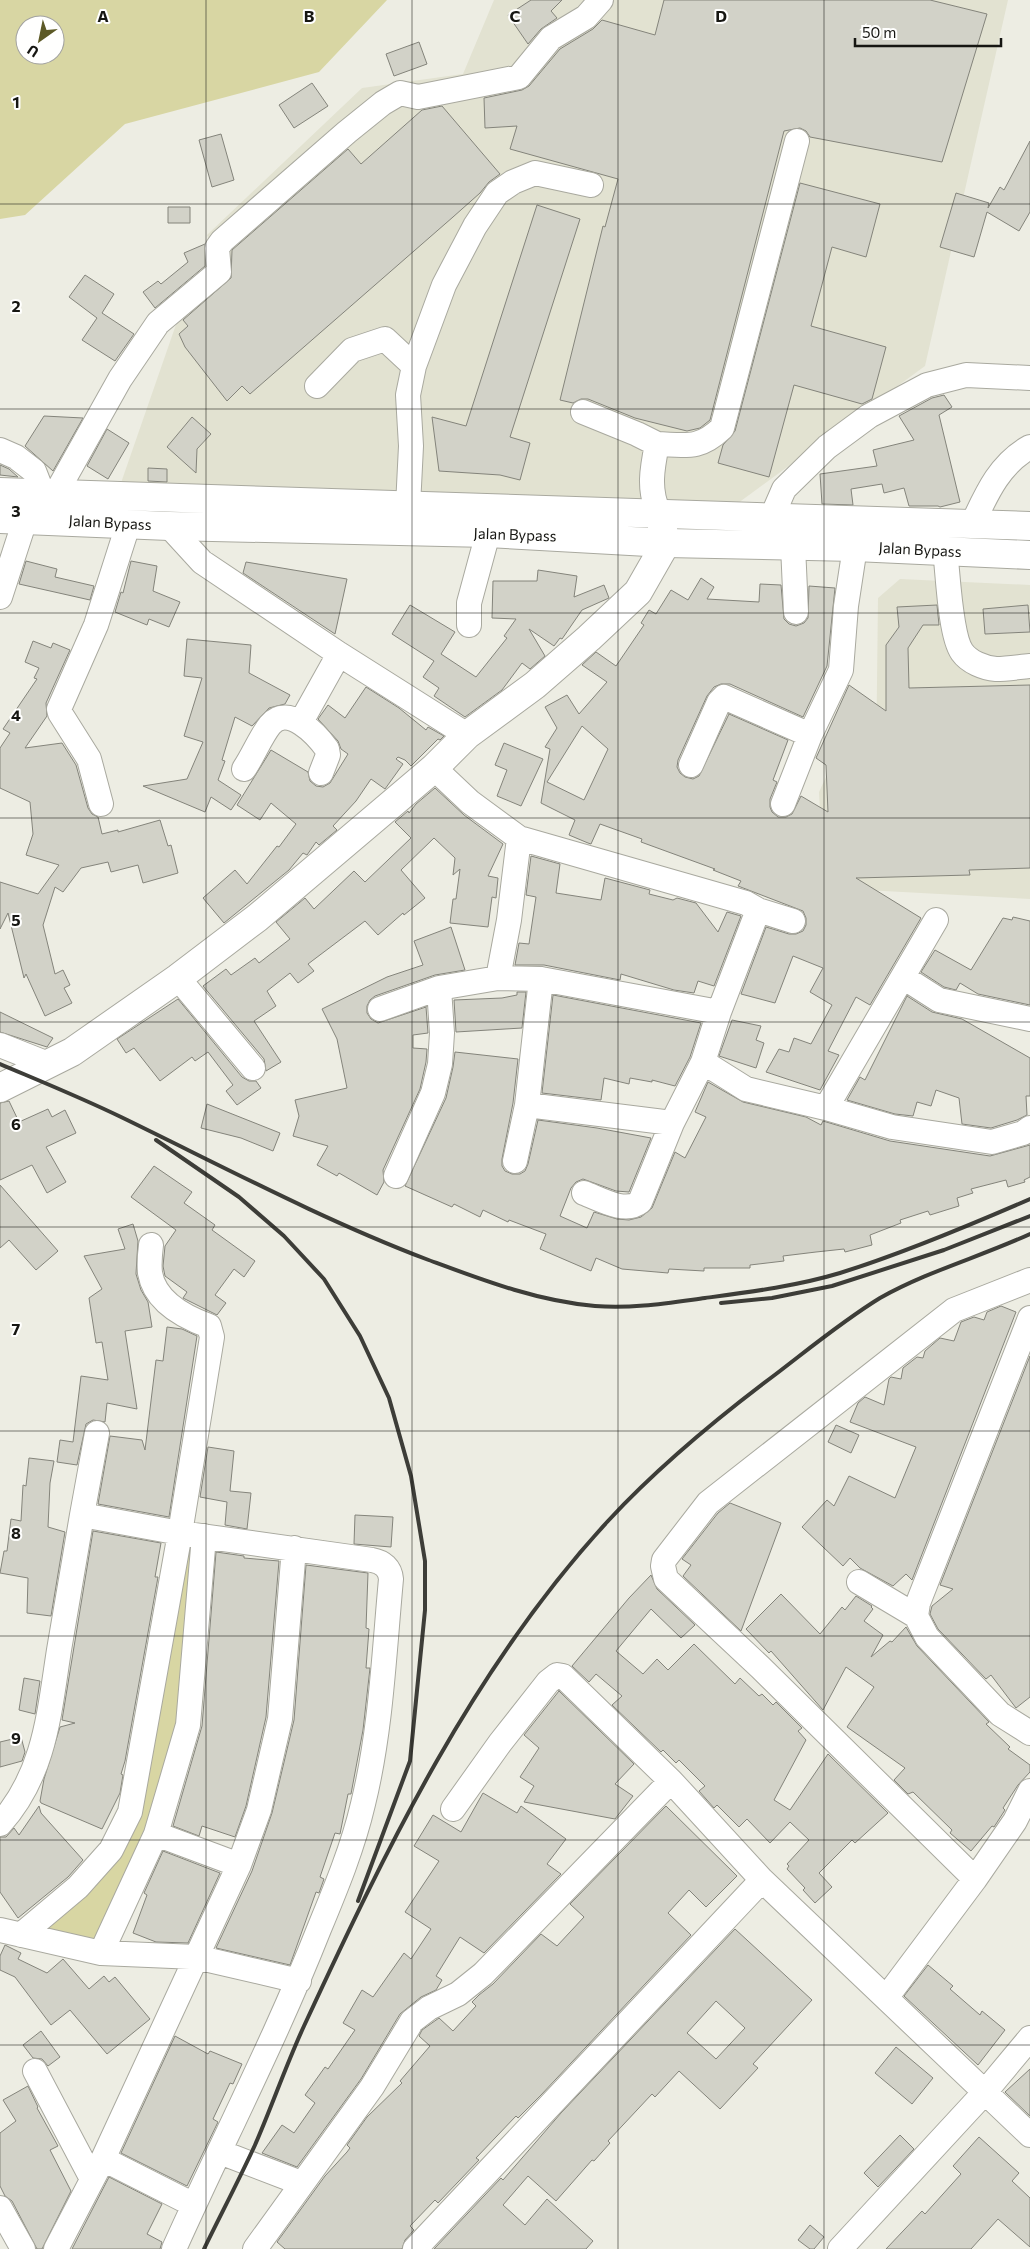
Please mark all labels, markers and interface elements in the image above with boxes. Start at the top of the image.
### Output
text: A [97,6,109,25]
text: B [304,6,315,25]
text: C [510,6,521,25]
text: D [715,6,727,25]
north arrow [15,15,65,65]
scale bar [855,15,1001,47]
text: 50 m [862,23,896,41]
text: U [24,41,42,61]
text: 1 [12,92,20,111]
text: 2 [11,296,21,315]
text: 3 [11,501,21,520]
street label: Jalan Bypass [68,511,152,533]
street label: Jalan Bypass [473,524,557,544]
street label: Jalan Bypass [878,538,962,560]
text: 4 [11,705,21,724]
text: 5 [11,910,21,929]
text: 6 [11,1114,21,1133]
text: 7 [12,1319,21,1338]
text: 8 [11,1523,21,1542]
text: 9 [11,1728,21,1747]

